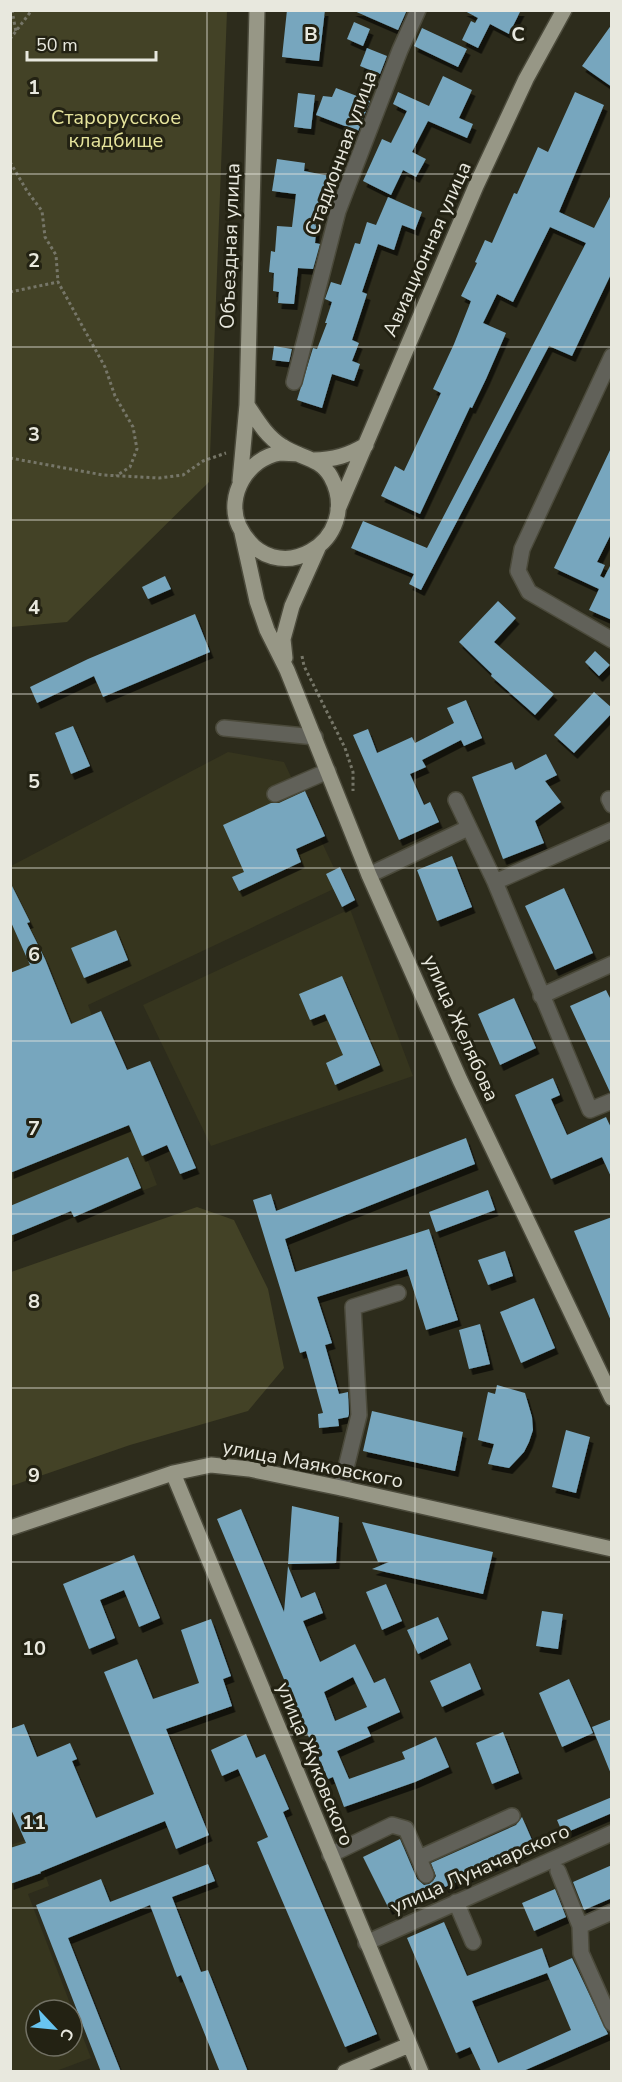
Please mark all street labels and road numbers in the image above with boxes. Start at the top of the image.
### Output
street label: Стадионная улица [299,67,383,239]
street label: Авиационная улица [376,157,478,341]
street label: Объездная улица [214,163,246,329]
street label: улица Желябова [417,951,505,1105]
street label: улица Маяковского [220,1433,406,1495]
street label: улица Жуковского [270,1678,360,1850]
street label: улица Луначарского [386,1817,574,1921]

